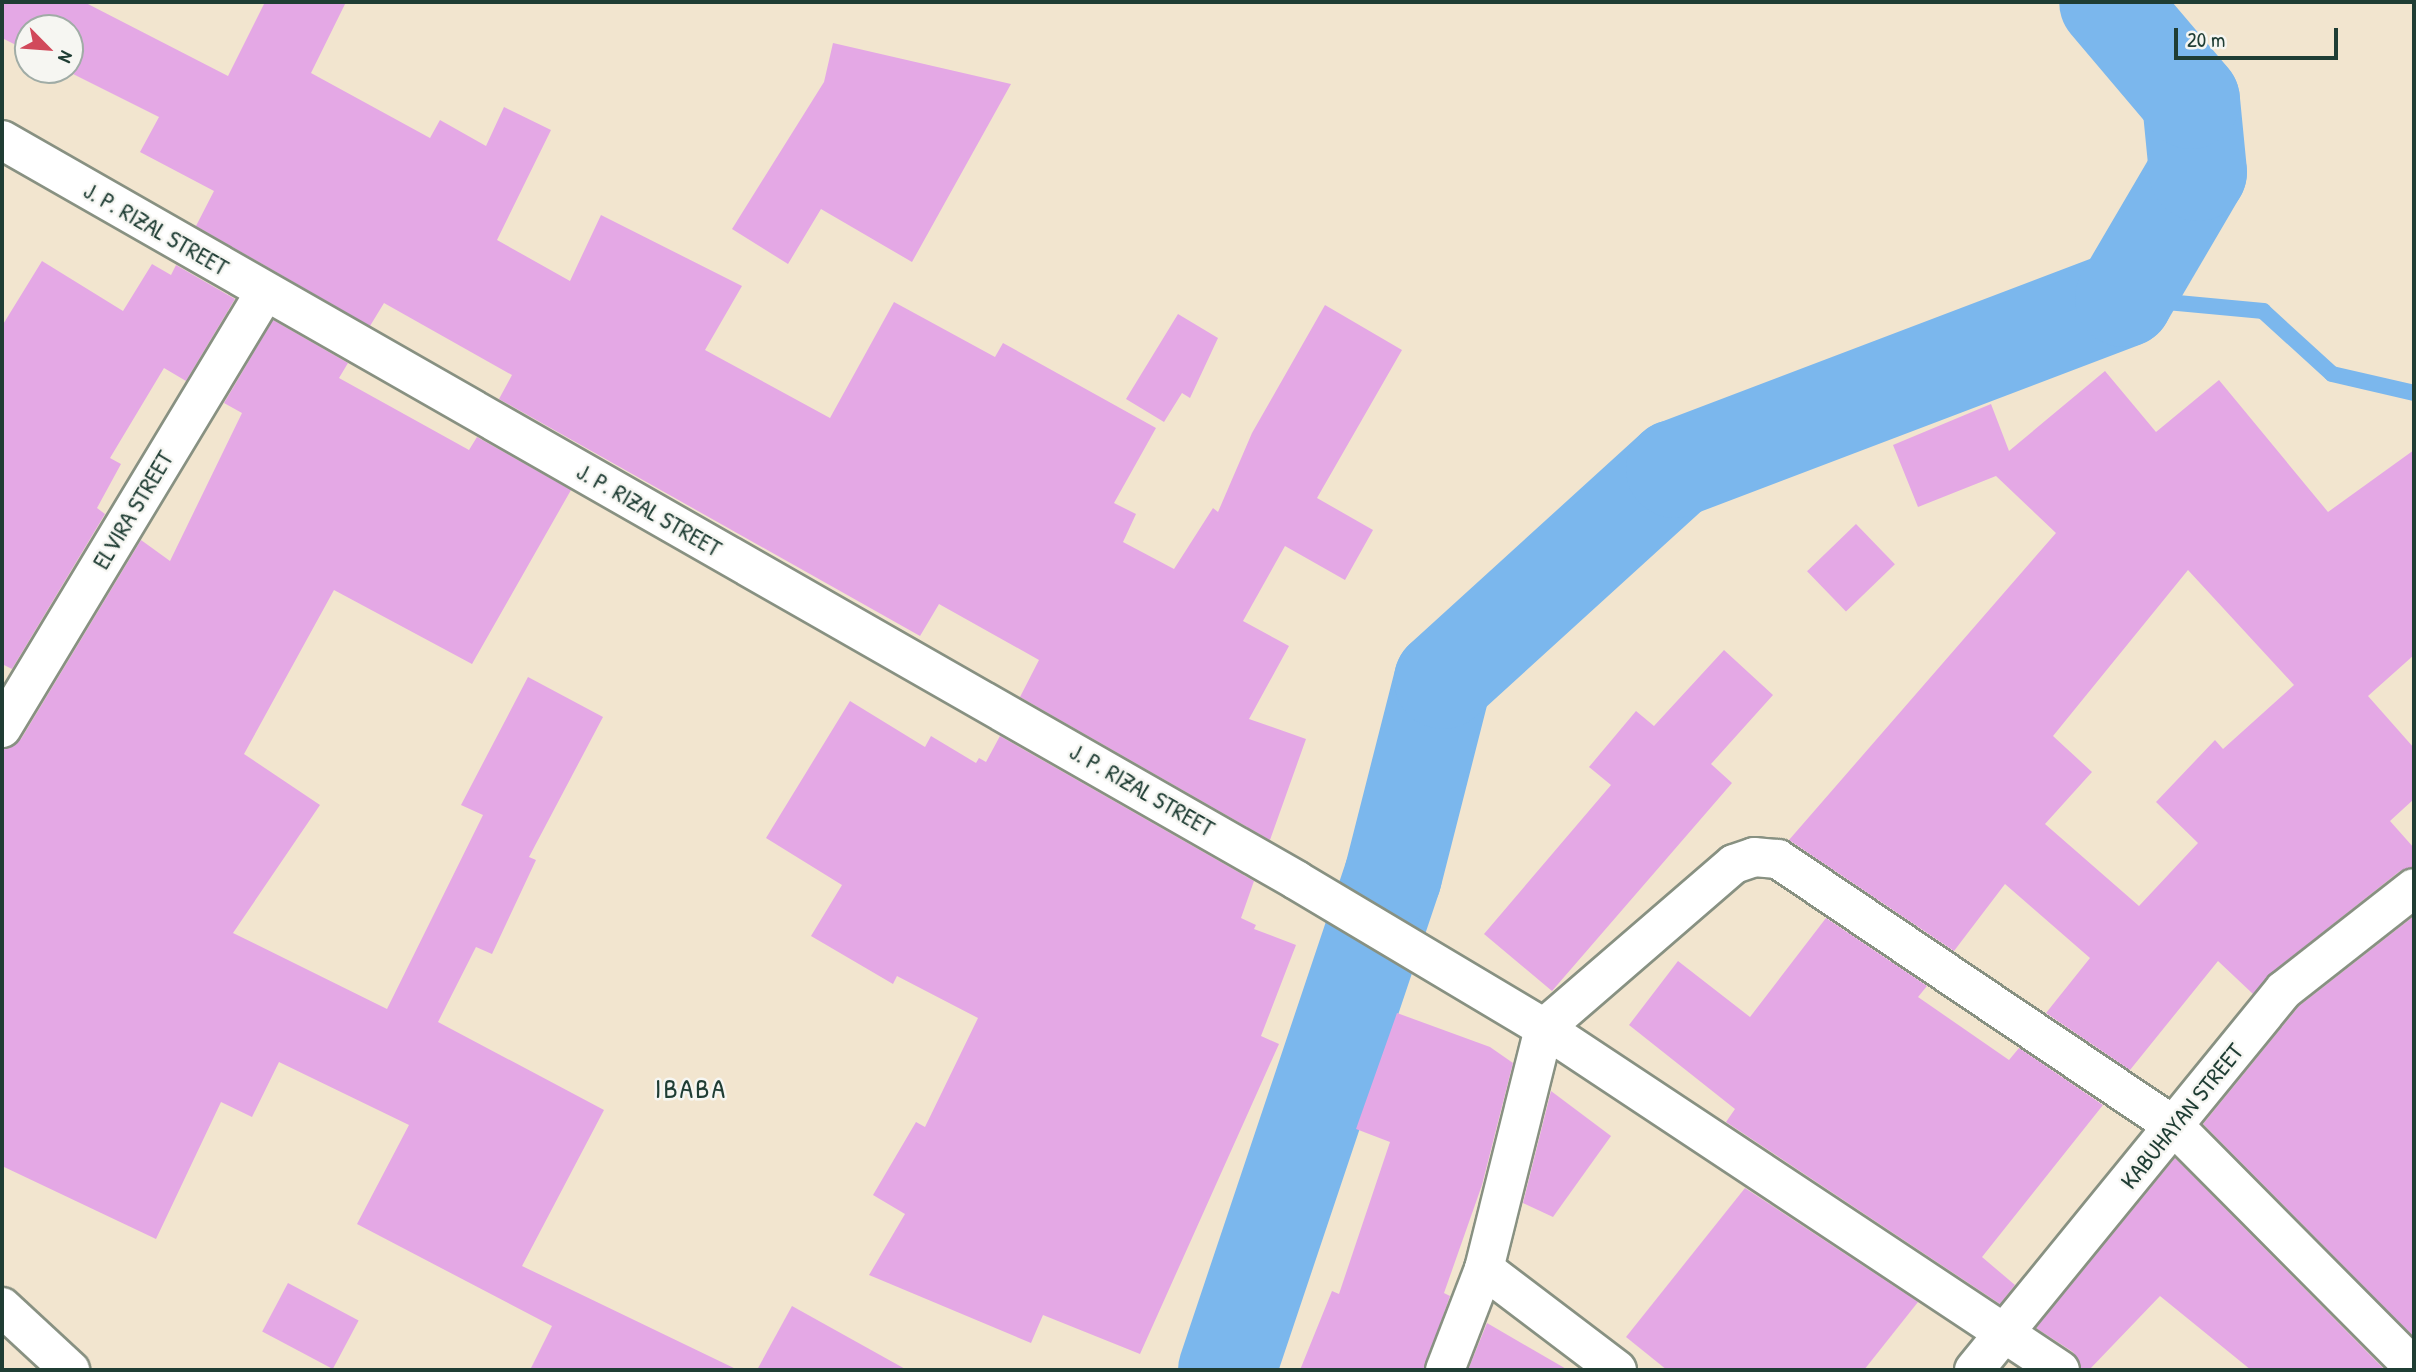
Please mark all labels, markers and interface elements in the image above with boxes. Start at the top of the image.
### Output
north arrow [14,14,84,84]
scale bar [2178,14,2342,58]
text: 20 m [2187,25,2225,54]
text: N [52,47,80,67]
street label: J. P. RIZAL STREET [79,176,233,282]
street label: ELVIRA STREET [87,446,179,574]
street label: J. P. RIZAL STREET [572,457,726,563]
street label: J. P. RIZAL STREET [1065,737,1219,843]
street label: KABUHAYAN STREET [2115,1037,2249,1195]
district label: IBABA [655,1071,727,1105]

